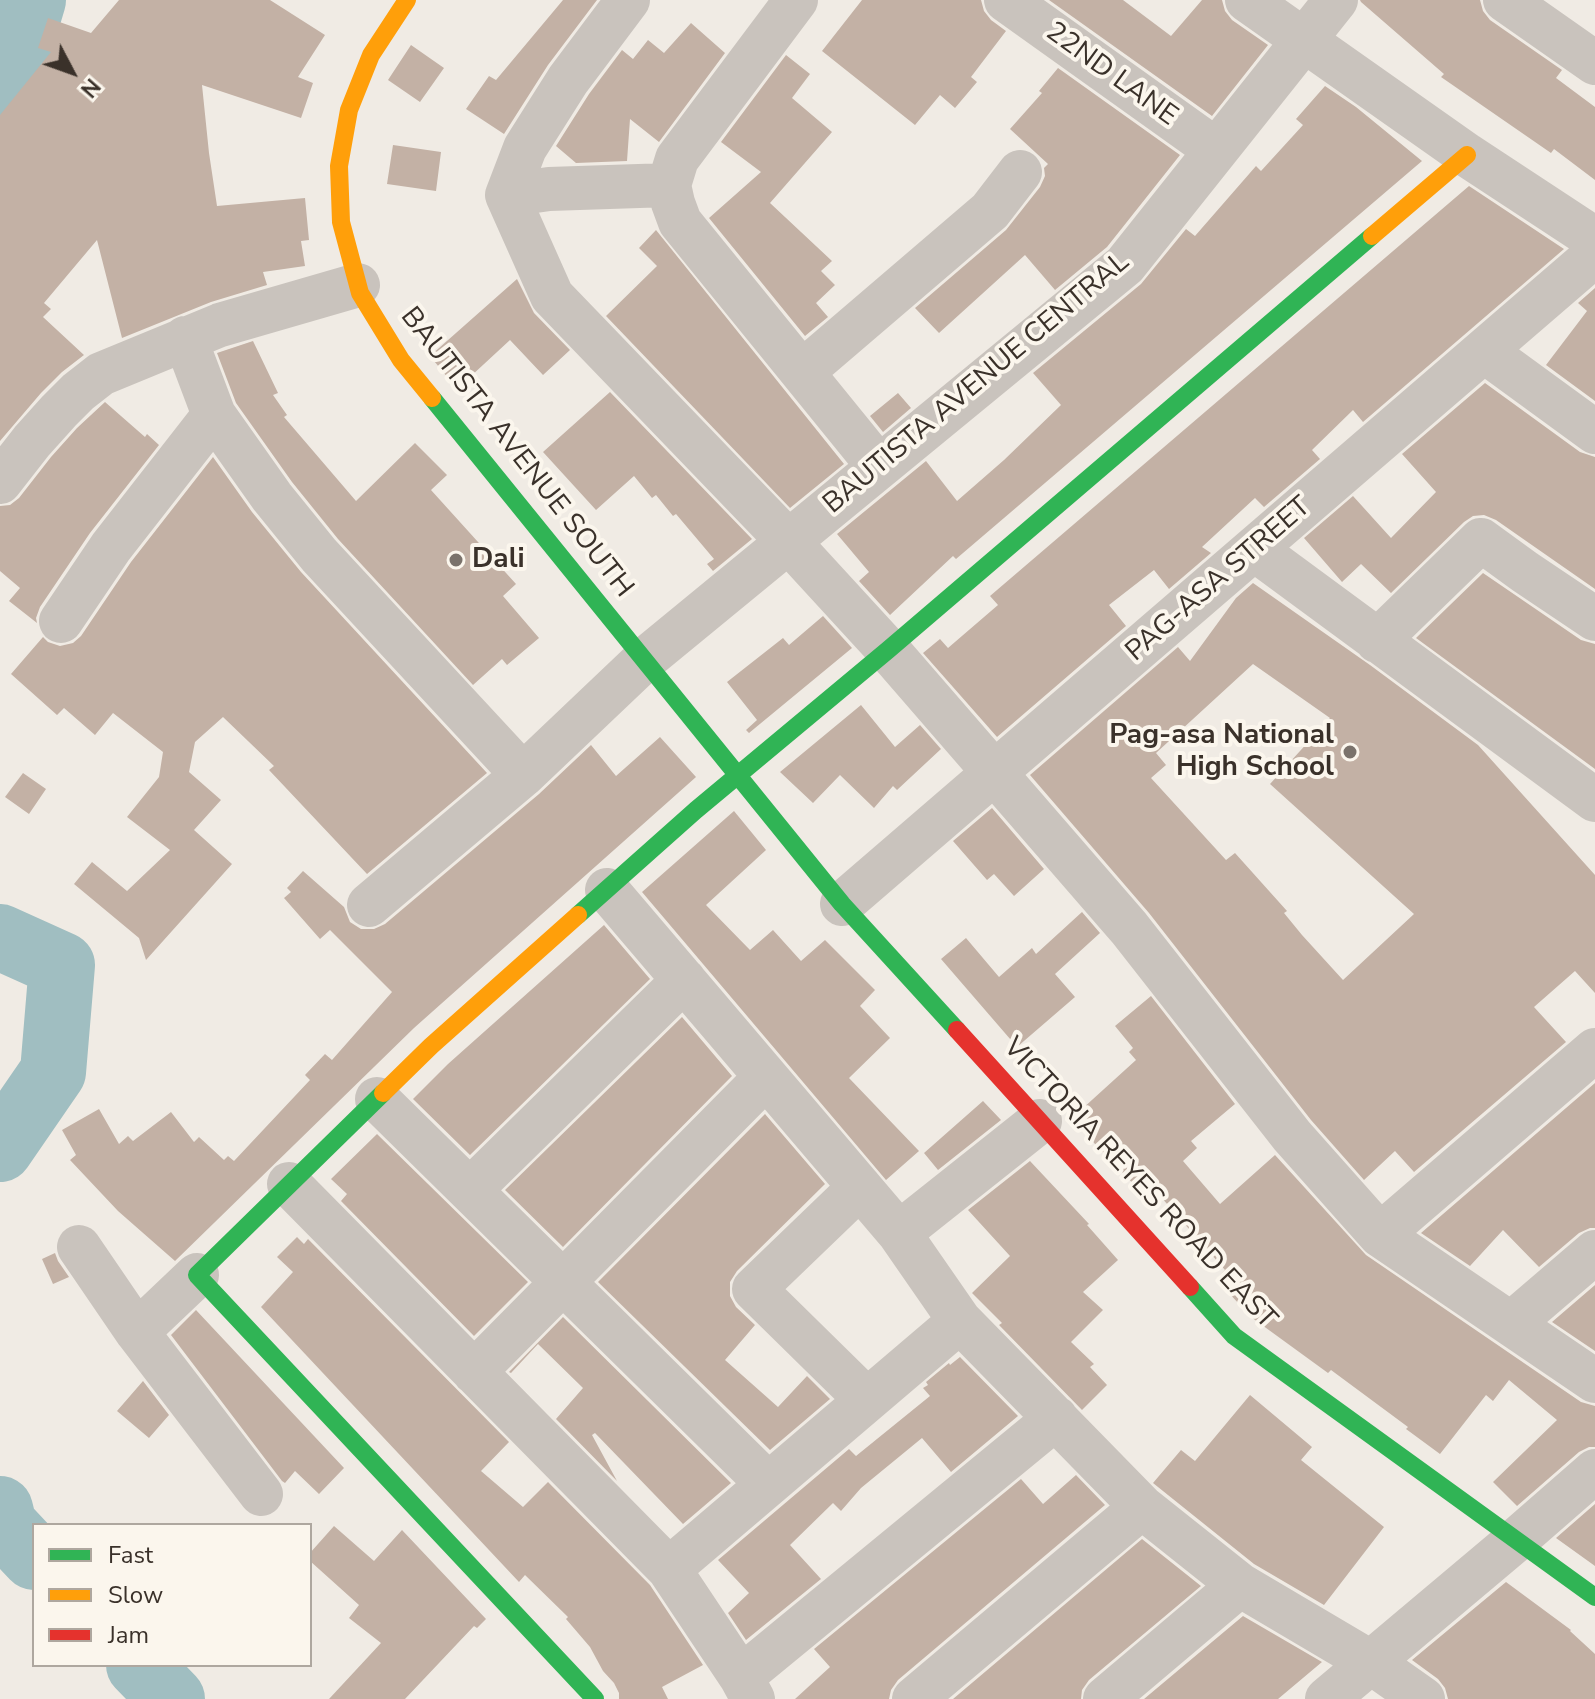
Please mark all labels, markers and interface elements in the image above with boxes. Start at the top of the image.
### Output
street label: 22ND LANE [1039,16,1183,134]
north arrow [32,32,112,112]
text: N [73,72,107,104]
street label: BAUTISTA AVENUE CENTRAL [817,246,1137,522]
street label: BAUTISTA AVENUE SOUTH [392,301,640,605]
street label: PAG-ASA STREET [1120,491,1318,669]
place label: Dali [472,543,525,577]
marker: Dali [447,551,465,569]
place label: Pag-asa National High School [1109,719,1334,785]
marker: Pag-asa National High School [1341,743,1359,761]
street label: VICTORIA REYES ROAD EAST [995,1031,1283,1337]
legend [32,1523,312,1667]
text: Fast [108,1539,153,1571]
text: Slow [108,1579,163,1611]
text: Jam [108,1619,149,1651]

